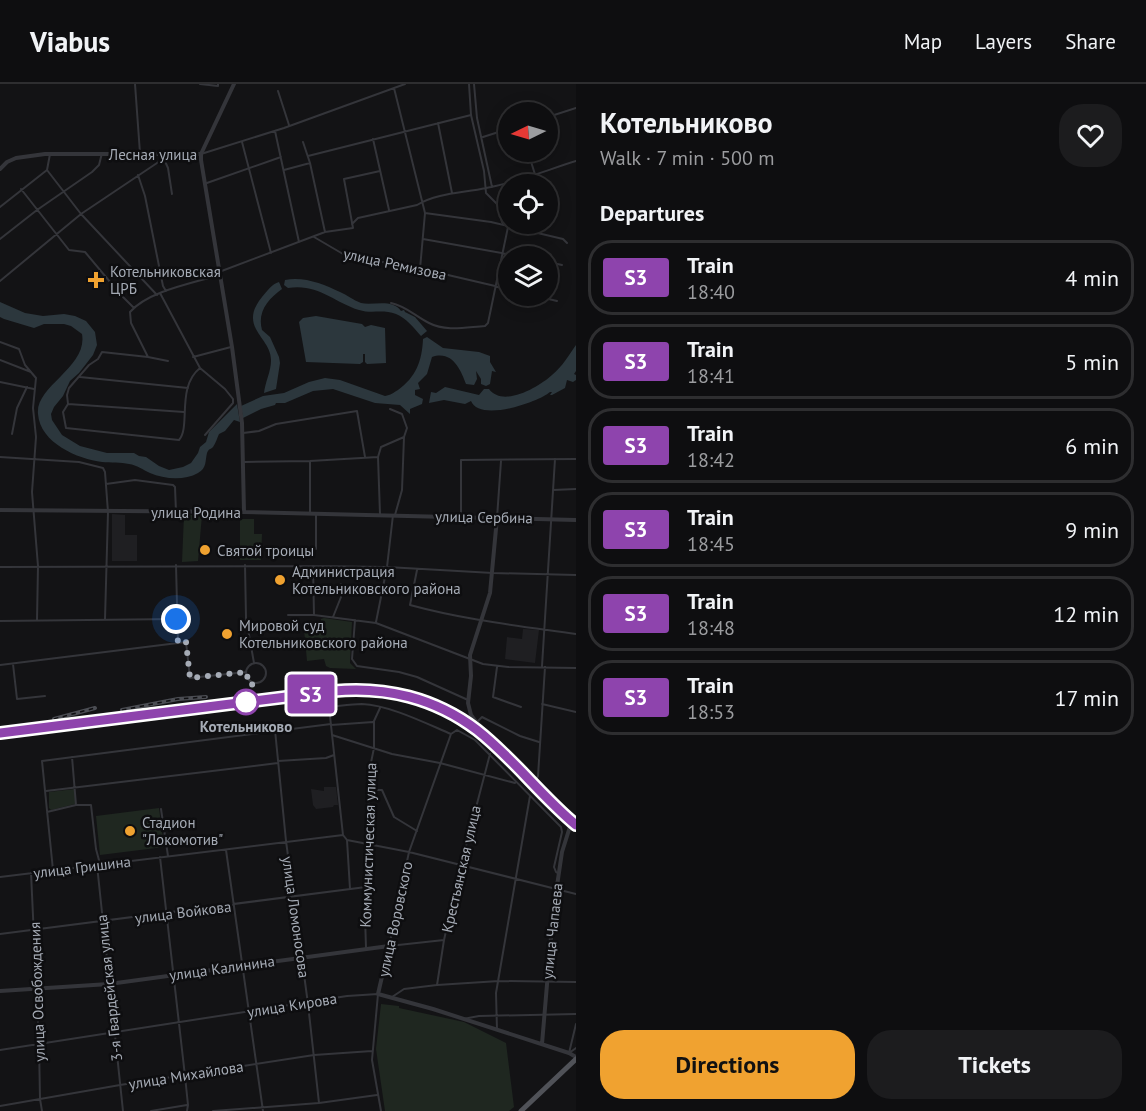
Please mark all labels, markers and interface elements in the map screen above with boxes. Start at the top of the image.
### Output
text: Viabus [30,23,110,60]
text: Map [904,28,942,55]
text: Layers [975,28,1032,55]
text: Share [1065,28,1116,55]
north arrow [498,102,558,162]
map controls [498,102,558,306]
text: Котельниково [600,104,773,141]
button: heart [1059,104,1122,167]
street label: Лесная улица [108,145,197,164]
text: Walk · 7 min · 500 m [600,145,775,171]
button: locate [498,174,558,234]
text: Departures [600,199,704,227]
street label: улица Ремизова [342,244,448,284]
button: layers [498,246,558,306]
text: Train [687,251,734,279]
place label: Котельниковская ЦРБ [110,262,221,298]
text: S3 [624,264,648,291]
text: 4 min [1065,264,1119,292]
marker: Котельниковская ЦРБ [87,271,105,289]
text: 18:40 [687,279,735,305]
text: Train [687,335,734,363]
text: S3 [624,348,648,375]
text: 5 min [1065,348,1119,376]
text: 18:41 [687,363,735,389]
text: Train [687,419,734,447]
text: S3 [624,432,648,459]
text: 6 min [1065,432,1119,460]
text: 18:42 [687,447,735,473]
street label: улица Родина [151,503,241,522]
text: Train [687,503,734,531]
street label: улица Сербина [435,507,533,527]
text: S3 [624,516,648,543]
text: 9 min [1065,516,1119,544]
text: 18:45 [687,531,735,557]
place label: Святой троицы [217,541,314,560]
marker: Святой троицы [198,543,212,557]
place label: Администрация Котельниковского района [292,562,461,598]
marker: Администрация Котельниковского района [273,573,287,587]
text: Train [687,587,734,615]
text: S3 [624,600,648,627]
text: 12 min [1053,600,1119,628]
your location [161,604,191,634]
text: 18:48 [687,615,735,641]
place label: Мировой суд Котельниковского района [239,616,408,652]
marker: Мировой суд Котельниковского района [220,627,234,641]
text: Train [687,671,734,699]
line badge: S3 [284,674,338,714]
text: S3 [299,681,323,708]
text: S3 [624,684,648,711]
text: 17 min [1055,684,1119,712]
marker: Котельниково [233,689,259,715]
text: 18:53 [687,699,735,725]
place label: Котельниково [200,717,292,736]
street label: Коммунистическая улица [356,762,380,928]
street label: Крестьянская улица [437,803,485,935]
place label: Стадион "Локомотив" [142,813,223,849]
marker: Стадион "Локомотив" [123,824,137,838]
street label: улица Гришина [32,852,132,882]
street label: улица Ломоносова [278,855,314,979]
street label: улица Воровского [373,859,417,979]
street label: улица Чапаева [537,882,567,980]
street label: улица Войкова [134,897,232,927]
street label: 3-я Гвардейская улица [92,914,126,1062]
street label: улица Освобождения [25,922,49,1062]
street label: улица Калинина [168,951,276,985]
street label: улица Кирова [246,989,338,1021]
button: Directions [600,1030,855,1099]
button: Tickets [867,1030,1122,1099]
street label: улица Михайлова [127,1057,245,1093]

